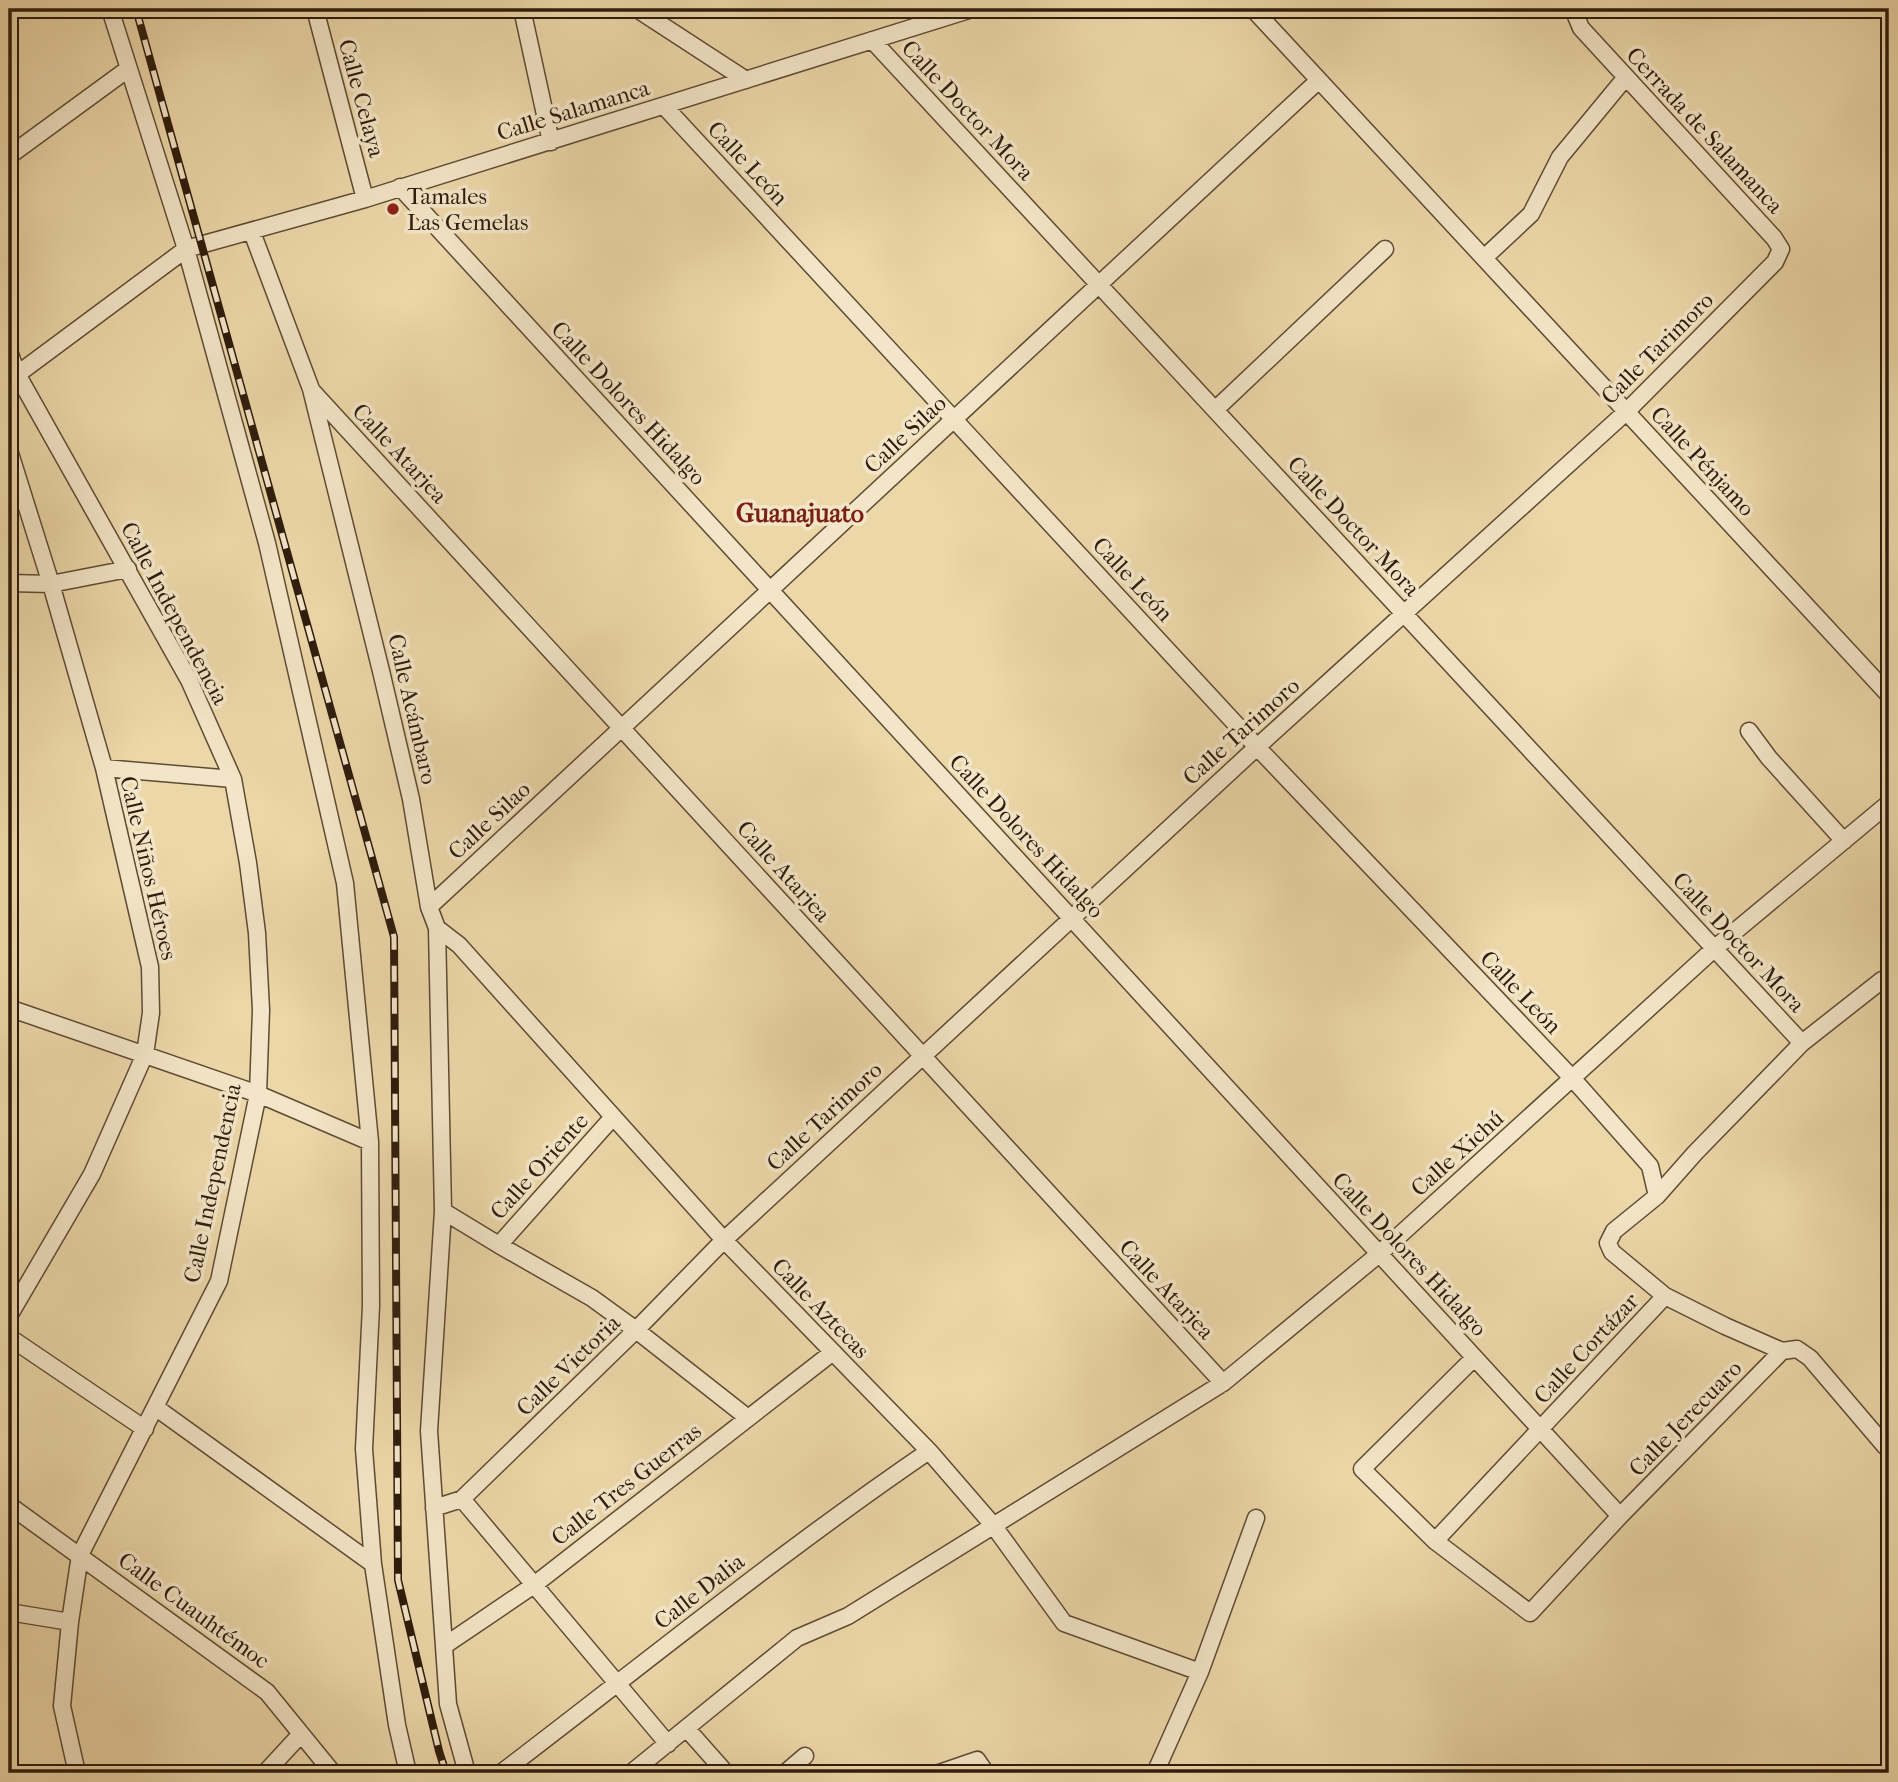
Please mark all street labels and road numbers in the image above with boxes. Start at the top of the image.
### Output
street label: Calle Doctor Mora [896,35,1040,186]
street label: Calle Celaya [333,36,390,160]
street label: Cerrada de Salamanca [1621,42,1789,219]
street label: Calle Salamanca [494,74,653,147]
street label: Calle León [702,116,794,211]
street label: Calle Tarimoro [1596,287,1719,410]
street label: Calle Dolores Hidalgo [546,316,712,491]
street label: Calle Silao [859,390,952,479]
street label: Calle Atarjea [347,398,453,509]
street label: Calle Pénjamo [1645,401,1760,522]
street label: Calle Doctor Mora [1282,451,1426,602]
street label: Calle Independencia [115,517,234,709]
street label: Calle León [1087,532,1179,627]
street label: Calle Acámbaro [382,631,443,787]
street label: Calle Tarimoro [1177,672,1305,791]
street label: Calle Dolores Hidalgo [944,749,1110,924]
street label: Calle Niños Héroes [114,774,183,963]
street label: Calle Silao [443,776,536,865]
street label: Calle Atarjea [731,815,836,928]
street label: Calle Doctor Mora [1667,867,1811,1018]
street label: Calle León [1474,945,1567,1040]
street label: Calle Tarimoro [761,1056,888,1177]
street label: Calle Independencia [178,1081,247,1285]
street label: Calle Xichú [1405,1105,1509,1202]
street label: Calle Oriente [485,1108,594,1225]
street label: Calle Dolores Hidalgo [1327,1167,1493,1342]
street label: Calle Atarjea [1114,1234,1220,1345]
street label: Calle Aztecas [766,1253,875,1364]
street label: Calle Cortázar [1528,1287,1645,1409]
street label: Calle Victoria [511,1309,626,1421]
street label: Calle Jerecuaro [1623,1355,1747,1482]
street label: Calle Tres Guerras [546,1418,707,1551]
street label: Calle Cuauhtémoc [113,1547,275,1674]
street label: Calle Dalia [649,1548,750,1635]

